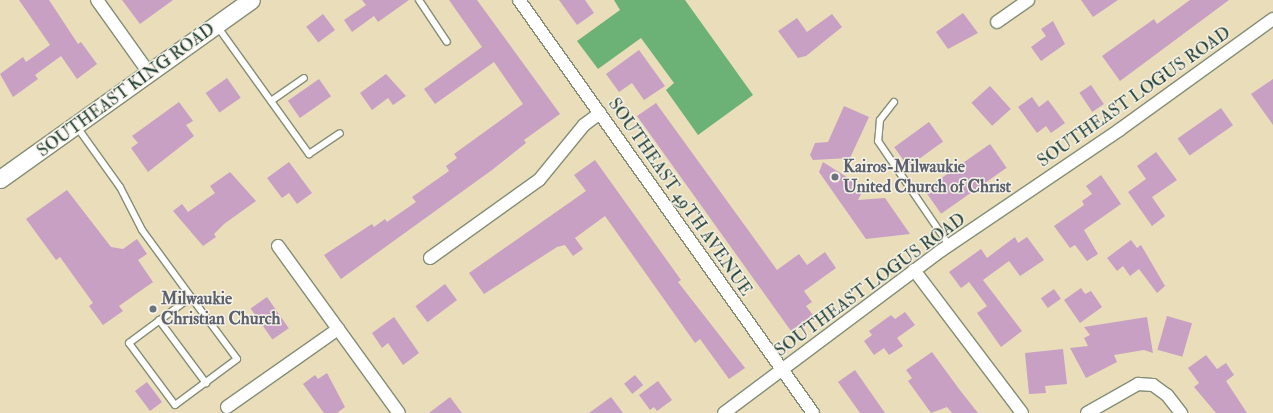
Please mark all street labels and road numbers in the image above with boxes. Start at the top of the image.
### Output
street label: SOUTHEAST KING ROAD [33,19,219,161]
street label: SOUTHEAST LOGUS ROAD [1034,23,1234,171]
street label: SOUTHEAST 49TH AVENUE [604,94,756,300]
street label: SOUTHEAST LOGUS ROAD [771,209,969,361]

